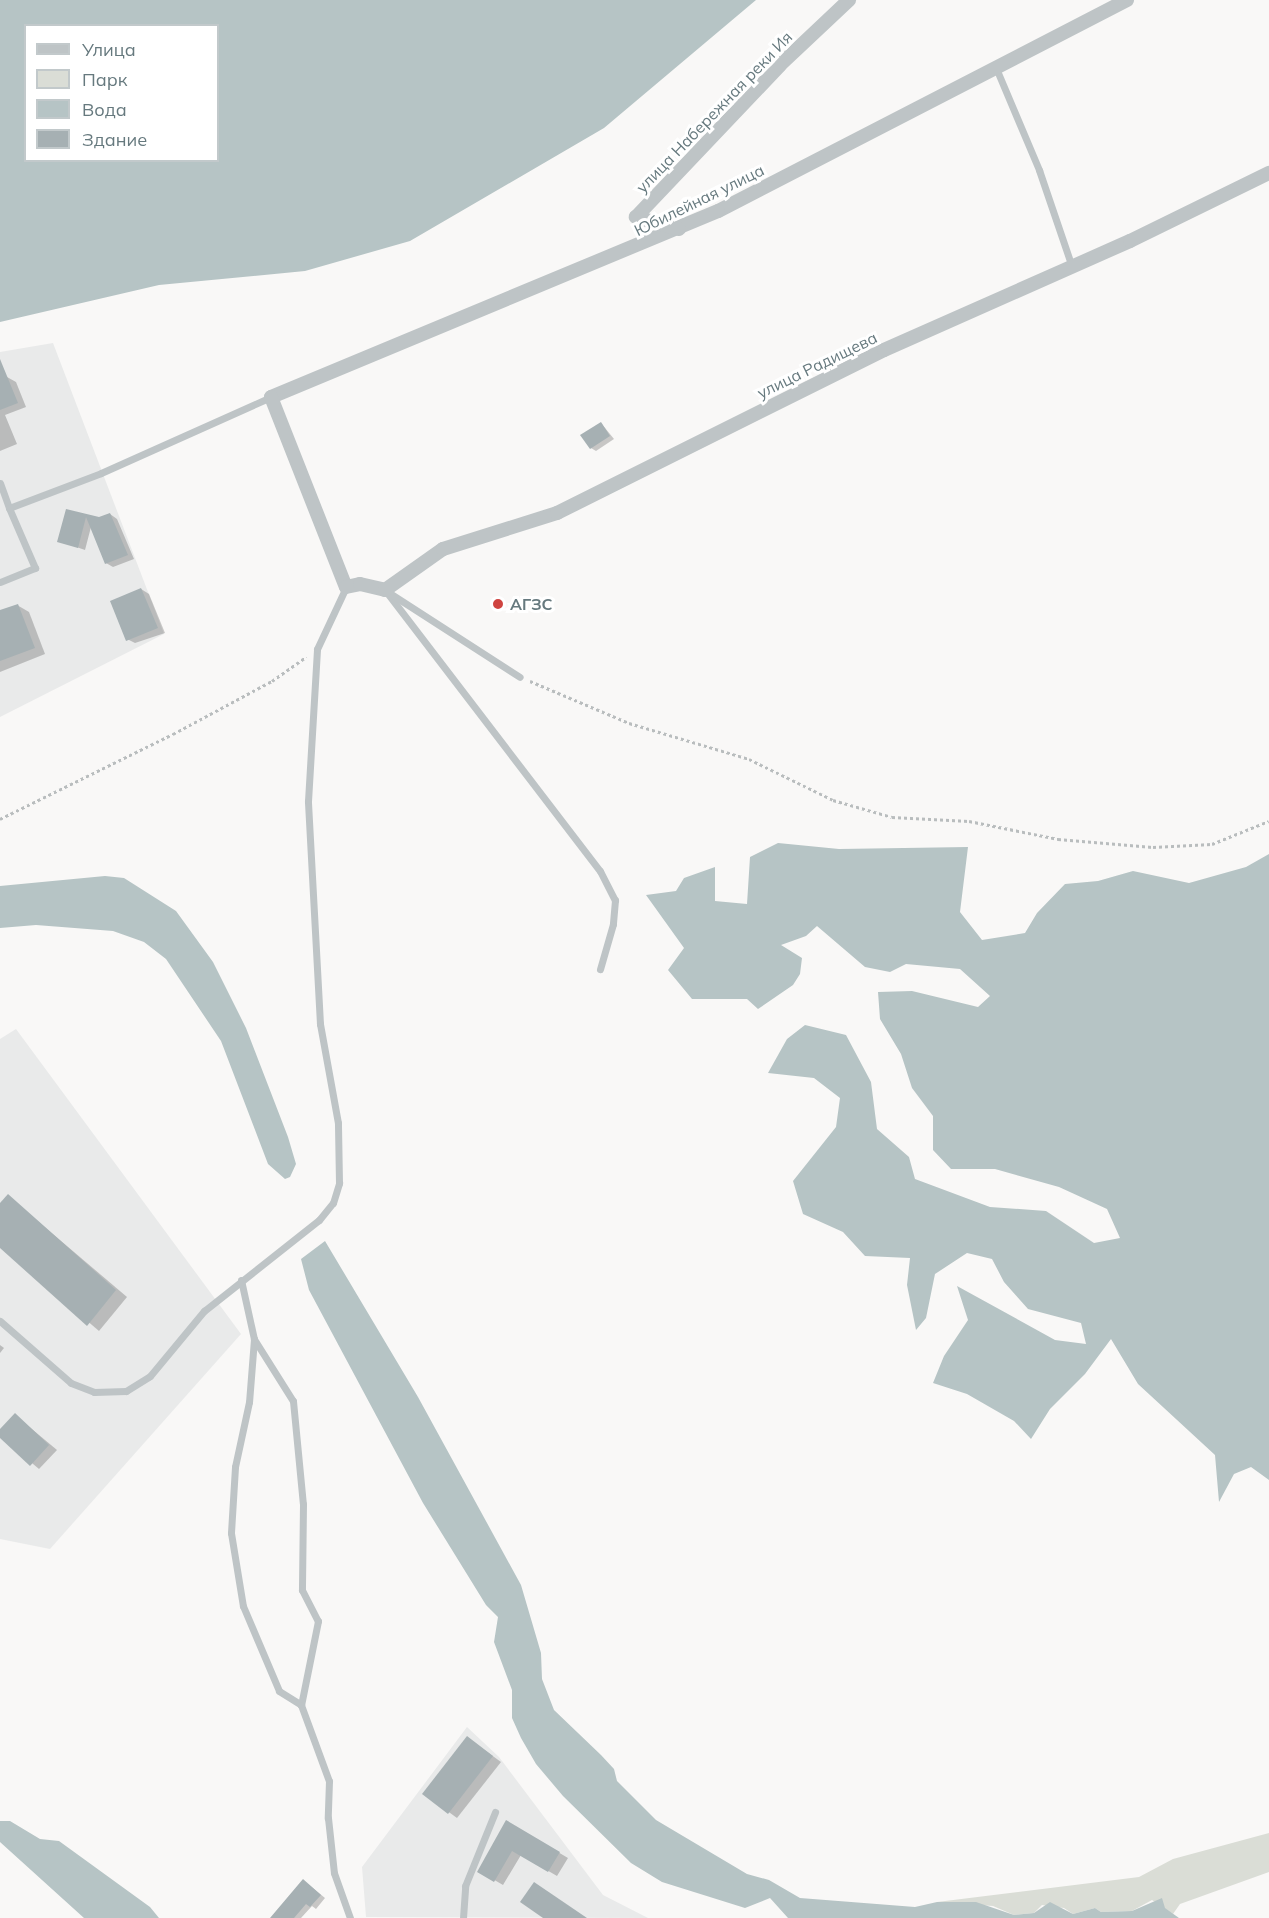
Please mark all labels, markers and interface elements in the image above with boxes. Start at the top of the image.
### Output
legend [24,24,219,162]
street label: улица Набережная реки Ия [632,27,796,197]
text: Улица [82,38,136,61]
text: Парк [82,68,127,91]
text: Вода [82,98,127,121]
text: Здание [82,128,147,151]
street label: Юбилейная улица [631,160,767,240]
street label: улица Радищева [754,328,880,402]
place label: АГЗС [510,594,552,614]
marker: АГЗС [491,597,505,611]

